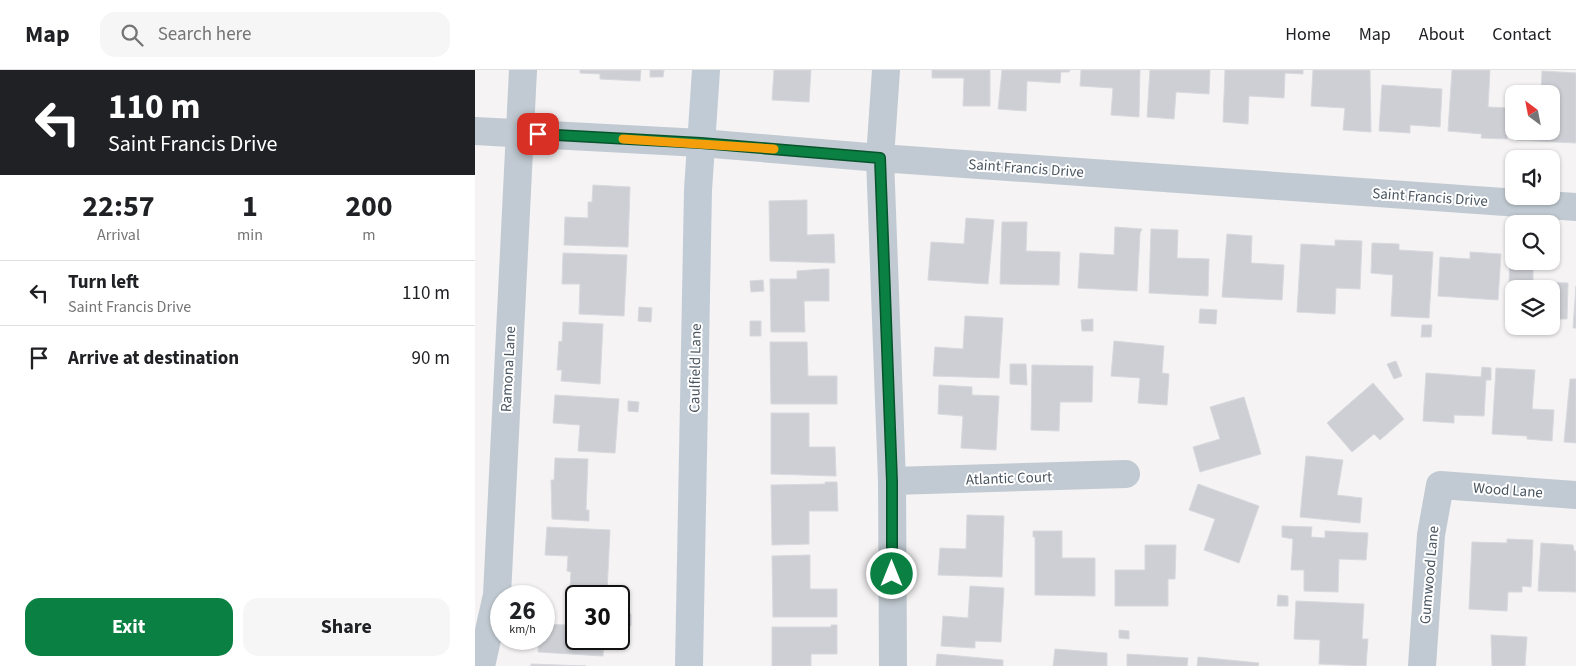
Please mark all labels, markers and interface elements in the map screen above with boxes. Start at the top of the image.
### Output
search box [100,12,450,57]
text: Map [25,17,70,52]
icon: search [118,21,146,49]
text: Search here [158,21,251,48]
text: Home [1285,22,1331,47]
text: Map [1359,22,1391,47]
text: About [1419,22,1464,47]
text: Contact [1492,22,1551,47]
text: 110 m [108,82,200,132]
north arrow [1505,85,1560,140]
map controls [1505,85,1560,335]
icon: left [25,90,90,155]
pin [517,113,559,155]
icon: arrive [524,120,552,148]
text: Saint Francis Drive [108,128,278,160]
button: sound [1505,150,1560,205]
street label: Saint Francis Drive [968,154,1084,183]
street label: Saint Francis Drive [1372,183,1488,212]
text: 22:57 [82,185,155,228]
text: 1 [242,185,258,228]
text: 200 [345,185,393,228]
button: search [1505,215,1560,270]
text: Arrival [97,224,140,246]
text: min [237,224,263,246]
text: m [362,224,376,246]
text: Turn left [68,269,139,296]
icon: left [25,279,53,307]
text: 110 m [402,280,450,307]
button: layers [1505,280,1560,335]
text: Saint Francis Drive [68,296,191,318]
street label: Caulfield Lane [684,323,707,413]
street label: Ramona Lane [496,326,521,412]
icon: arrive [25,344,53,372]
text: Arrive at destination [68,345,239,372]
text: 90 m [412,345,450,372]
street label: Atlantic Court [966,466,1053,490]
street label: Wood Lane [1472,478,1544,503]
street label: Gumwood Lane [1415,525,1444,625]
position arrow [865,547,917,599]
speed limit sign: 30 [565,585,630,650]
text: 26 [509,593,536,629]
button: Exit [25,598,233,656]
button: Share [243,598,450,656]
text: km/h [509,621,536,638]

